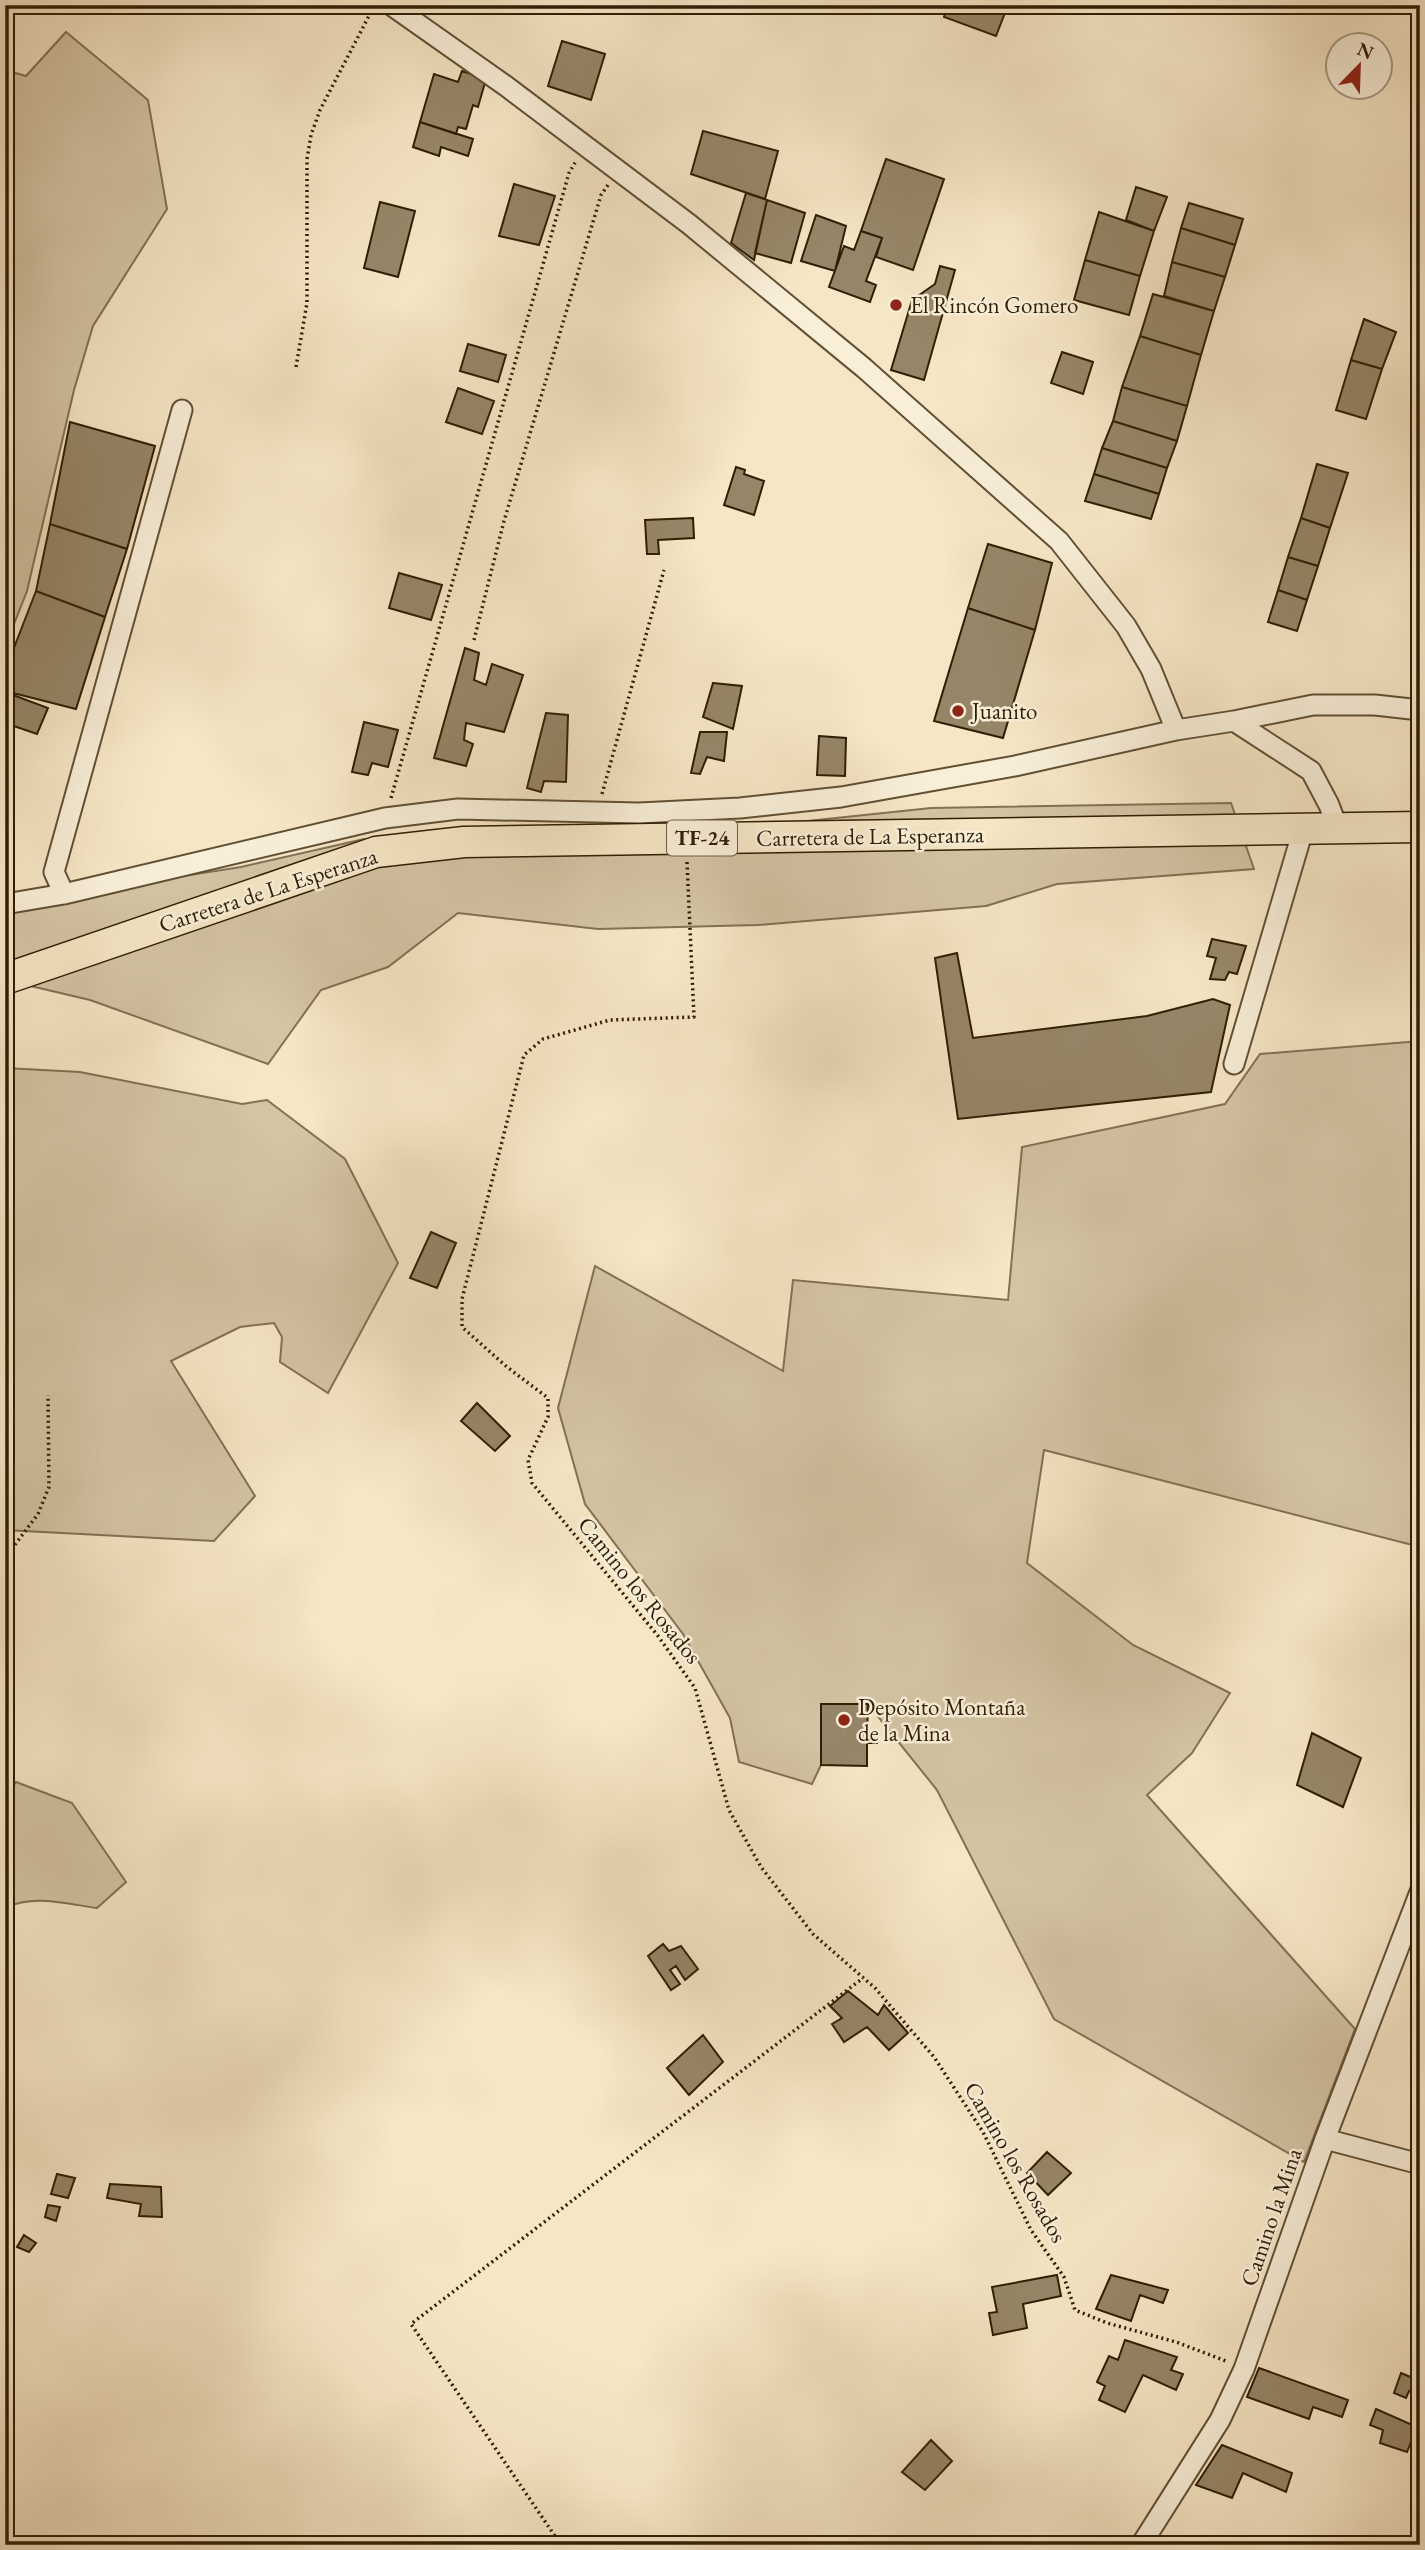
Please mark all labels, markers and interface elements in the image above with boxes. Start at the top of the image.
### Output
north arrow [1324,32,1394,102]
text: N [1353,36,1378,66]
place label: El Rincón Gomero [910,290,1078,320]
marker: El Rincón Gomero [888,297,904,313]
place label: Juanito [970,696,1038,726]
marker: Juanito [950,703,966,719]
street label: Carretera de La Esperanza [756,819,985,853]
road number: TF-24 [667,820,737,856]
street label: Carretera de La Esperanza [155,840,382,940]
street label: Camino los Rosados [571,1510,709,1670]
place label: Depósito Montaña de la Mina [858,1692,1026,1748]
marker: Depósito Montaña de la Mina [836,1712,852,1728]
street label: Camino los Rosados [958,2076,1074,2248]
street label: Camino la Mina [1233,2143,1309,2290]

